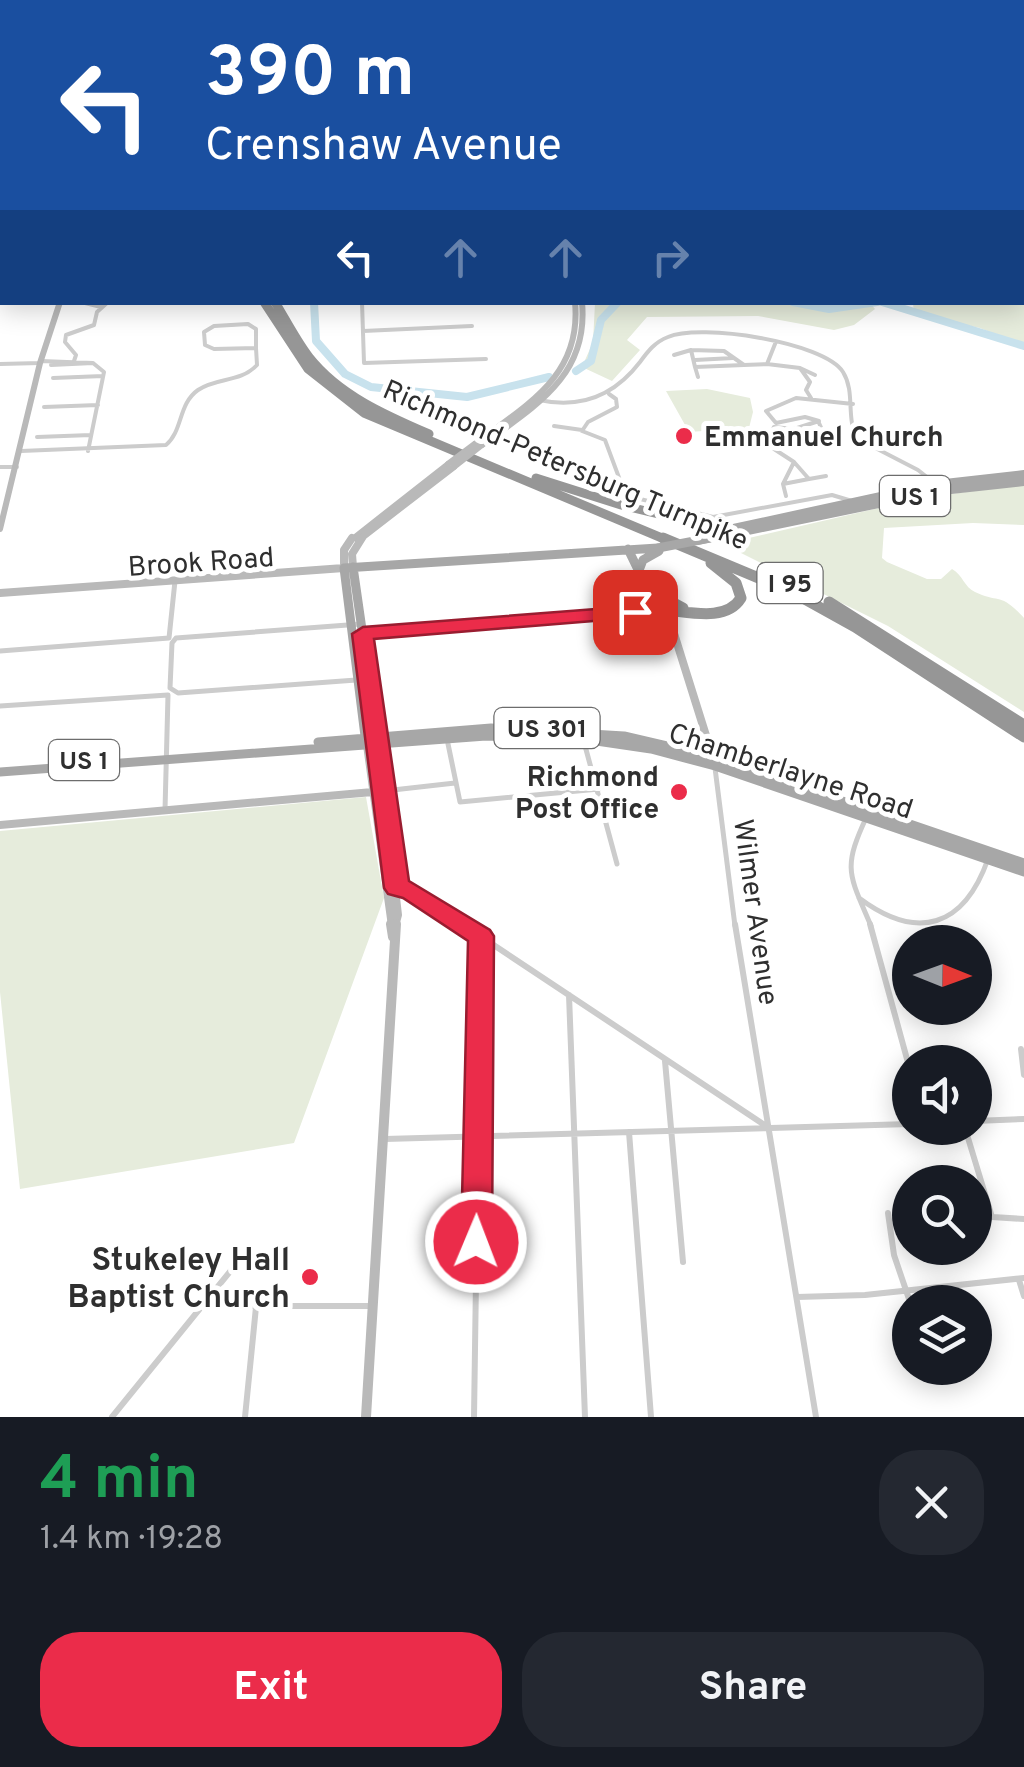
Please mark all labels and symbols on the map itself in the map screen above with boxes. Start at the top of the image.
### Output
street label: Richmond-Petersburg Turnpike [377,373,753,560]
place label: Emmanuel Church [704,421,944,457]
marker: Emmanuel Church [673,425,695,447]
road number: US 1 [880,476,950,516]
street label: Brook Road [127,541,276,587]
road number: I 95 [758,563,822,603]
pin [593,570,678,655]
road number: US 301 [494,708,600,748]
street label: Chamberlayne Road [663,716,917,829]
road number: US 1 [49,740,119,780]
place label: Richmond Post Office [515,761,659,829]
marker: Richmond Post Office [668,781,690,803]
street label: Wilmer Avenue [723,817,785,1008]
north arrow [892,925,992,1025]
position arrow [424,1190,528,1294]
place label: Stukeley Hall Baptist Church [68,1242,290,1319]
marker: Stukeley Hall Baptist Church [299,1266,321,1288]

